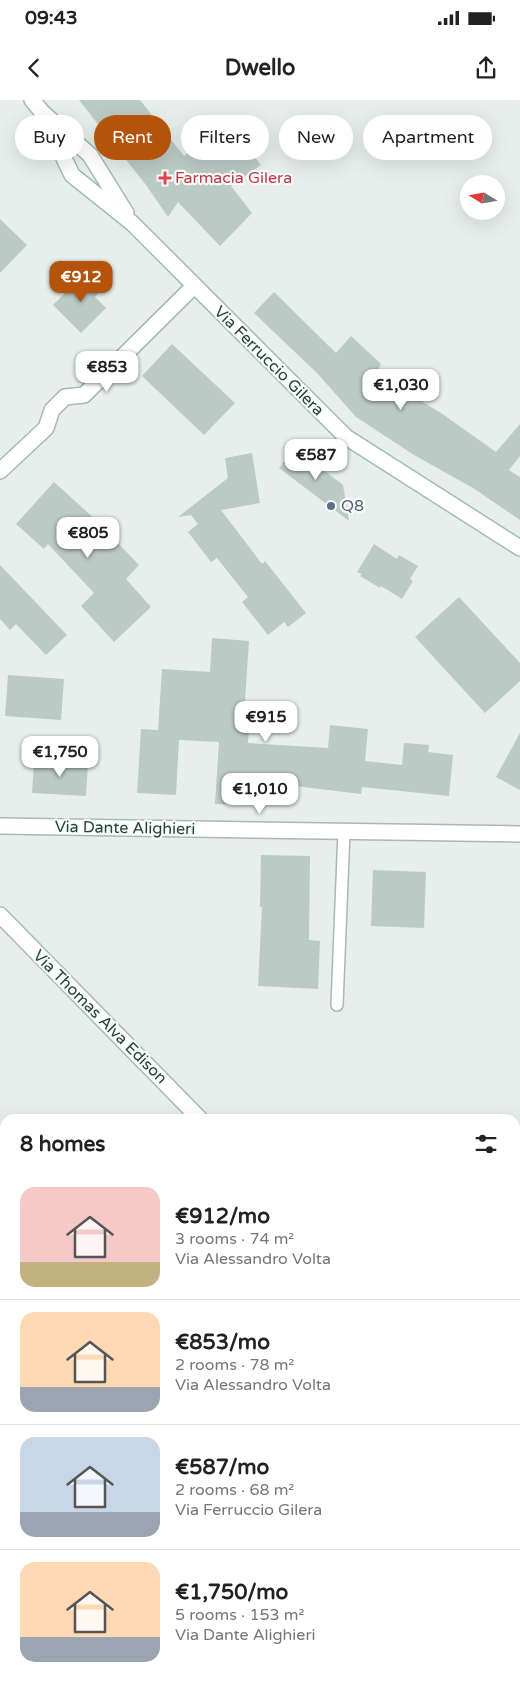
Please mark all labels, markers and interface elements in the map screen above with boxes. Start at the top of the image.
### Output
text: 09:43 [25,7,78,29]
icon: back [20,54,48,82]
icon: share [472,54,500,82]
text: Dwello [225,55,295,81]
chip: Buy [15,115,84,160]
chip: Rent [94,115,171,160]
chip: Filters [181,115,269,160]
chip: New [279,115,353,160]
chip: Apartment [363,115,492,160]
place label: Farmacia Gilera [175,168,292,188]
marker: Farmacia Gilera [159,172,171,184]
north arrow [460,175,505,220]
map controls [460,175,505,220]
pin: €912 [51,260,111,303]
text: €912 [60,267,102,287]
street label: Via Ferruccio Gilera [210,302,328,420]
pin: €853 [77,350,137,393]
text: €853 [86,357,128,377]
pin: €1,030 [360,368,442,411]
text: €1,030 [373,375,429,395]
pin: €587 [286,438,346,481]
text: €587 [295,445,337,465]
place label: Q8 [341,496,364,516]
marker: Q8 [325,500,337,512]
pin: €805 [58,516,118,559]
text: €805 [67,523,109,543]
pin: €915 [236,700,296,743]
text: €915 [245,707,287,727]
pin: €1,750 [19,736,101,778]
text: €1,750 [32,742,88,762]
pin: €1,010 [219,772,301,815]
text: €1,010 [232,779,288,799]
street label: Via Dante Alighieri [55,817,195,839]
street label: Via Thomas Alva Edison [29,946,171,1088]
icon: filters [472,1130,500,1158]
text: 8 homes [20,1132,105,1157]
text: €912/mo [175,1204,270,1229]
icon: home [60,1207,120,1267]
text: 3 rooms · 74 m² [175,1229,294,1249]
text: Via Alessandro Volta [175,1249,331,1269]
text: €853/mo [175,1330,270,1355]
icon: home [60,1332,120,1392]
text: 2 rooms · 78 m² [175,1355,294,1375]
text: Via Alessandro Volta [175,1375,331,1395]
text: €587/mo [175,1455,269,1480]
icon: home [60,1457,120,1517]
text: 2 rooms · 68 m² [175,1480,294,1500]
text: Via Ferruccio Gilera [175,1500,322,1520]
text: €1,750/mo [175,1580,288,1605]
icon: home [60,1582,120,1642]
text: 5 rooms · 153 m² [175,1605,304,1625]
text: Via Dante Alighieri [175,1625,316,1645]

